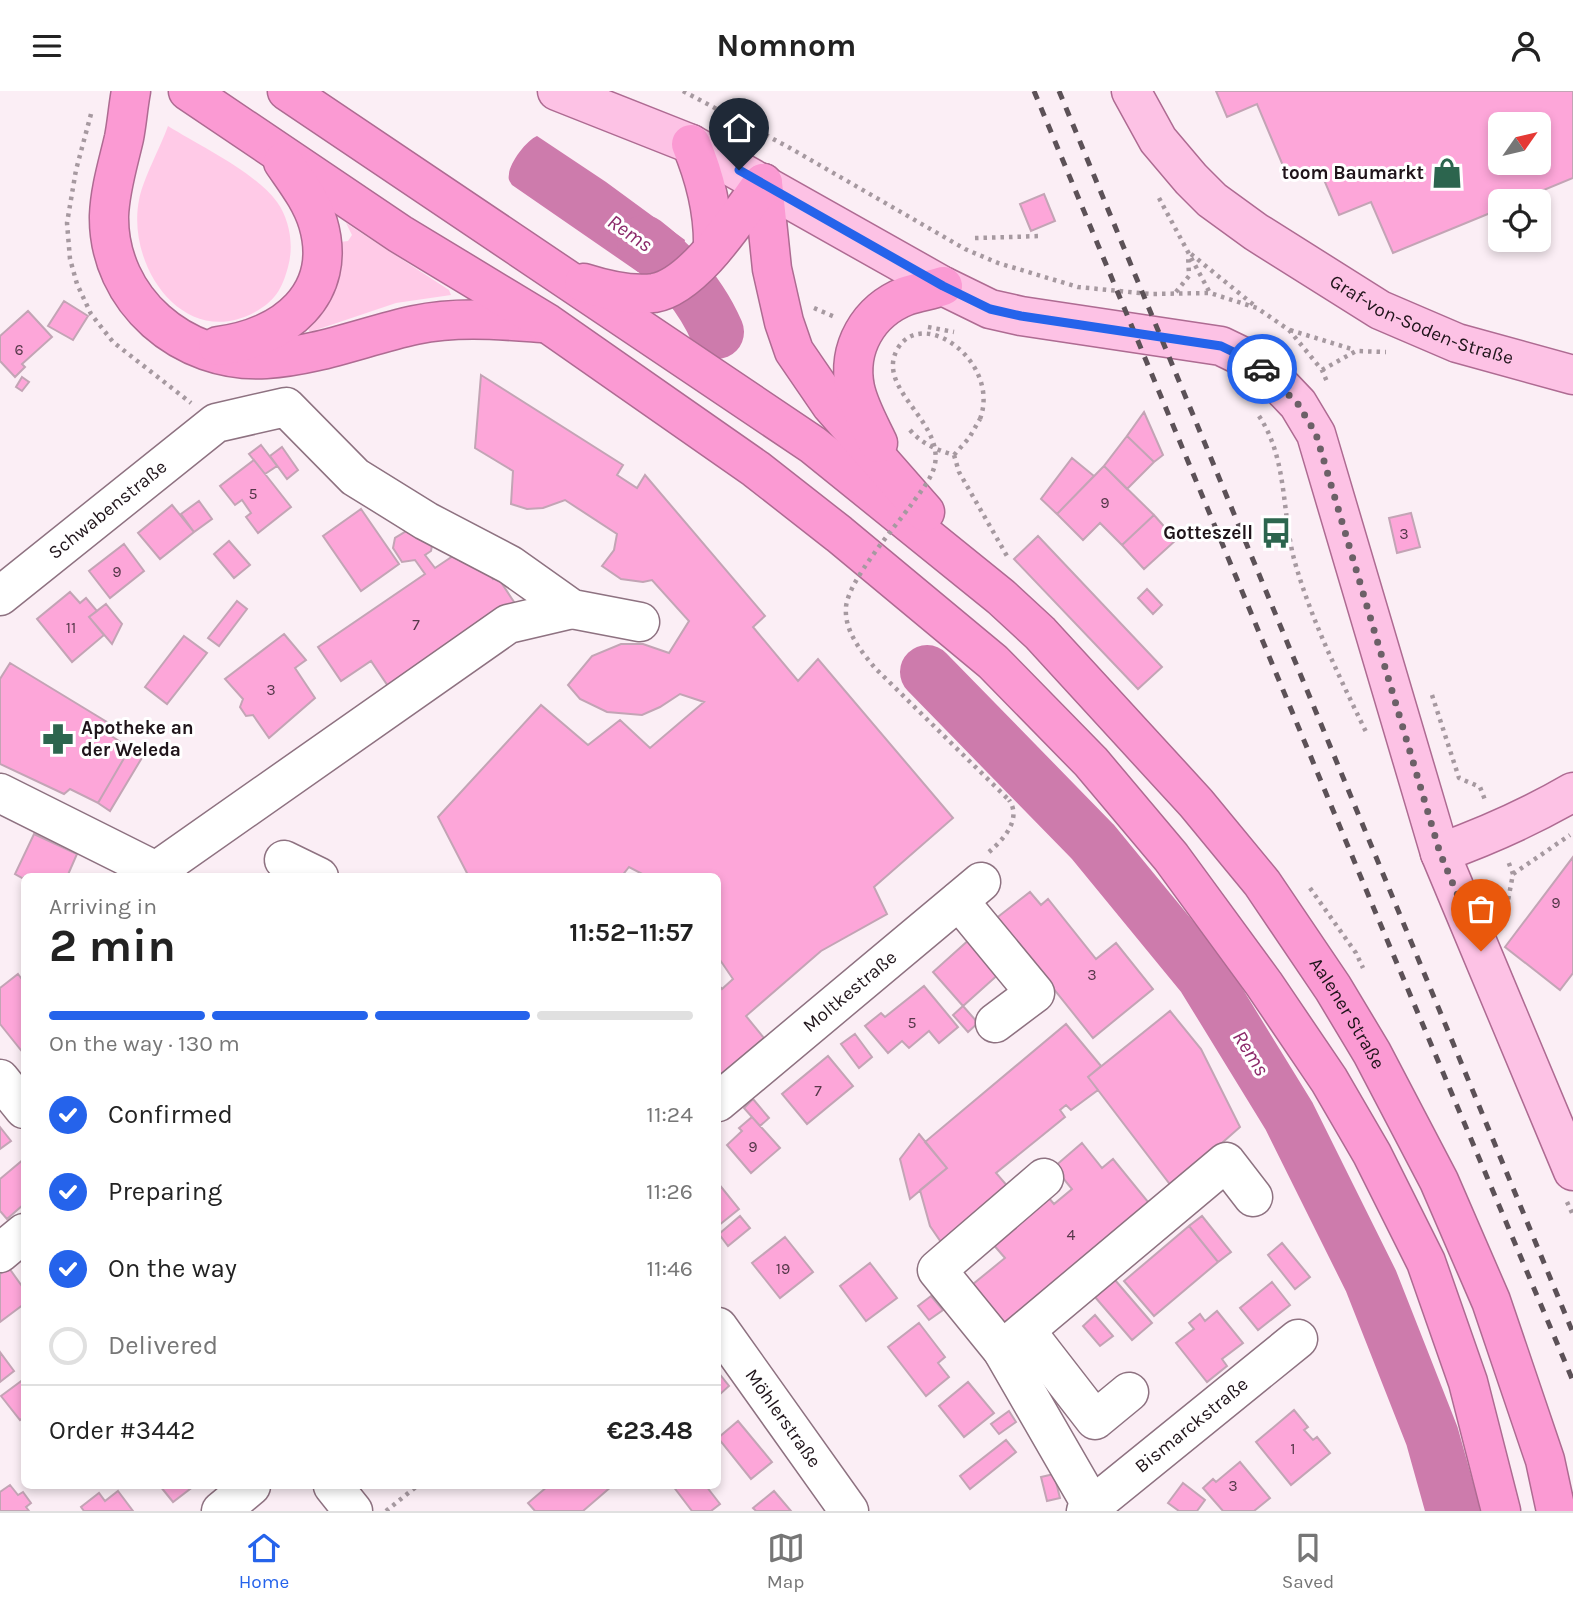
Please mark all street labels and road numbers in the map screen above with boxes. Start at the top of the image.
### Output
street label: Graf-von-Soden-Straße [1326,270,1516,369]
street label: Schwabenstraße [44,456,171,564]
street label: Moltkestraße [799,946,901,1037]
street label: Aalener Straße [1305,953,1389,1073]
street label: Möhlerstraße [740,1365,826,1472]
street label: Bismarckstraße [1131,1373,1253,1478]

